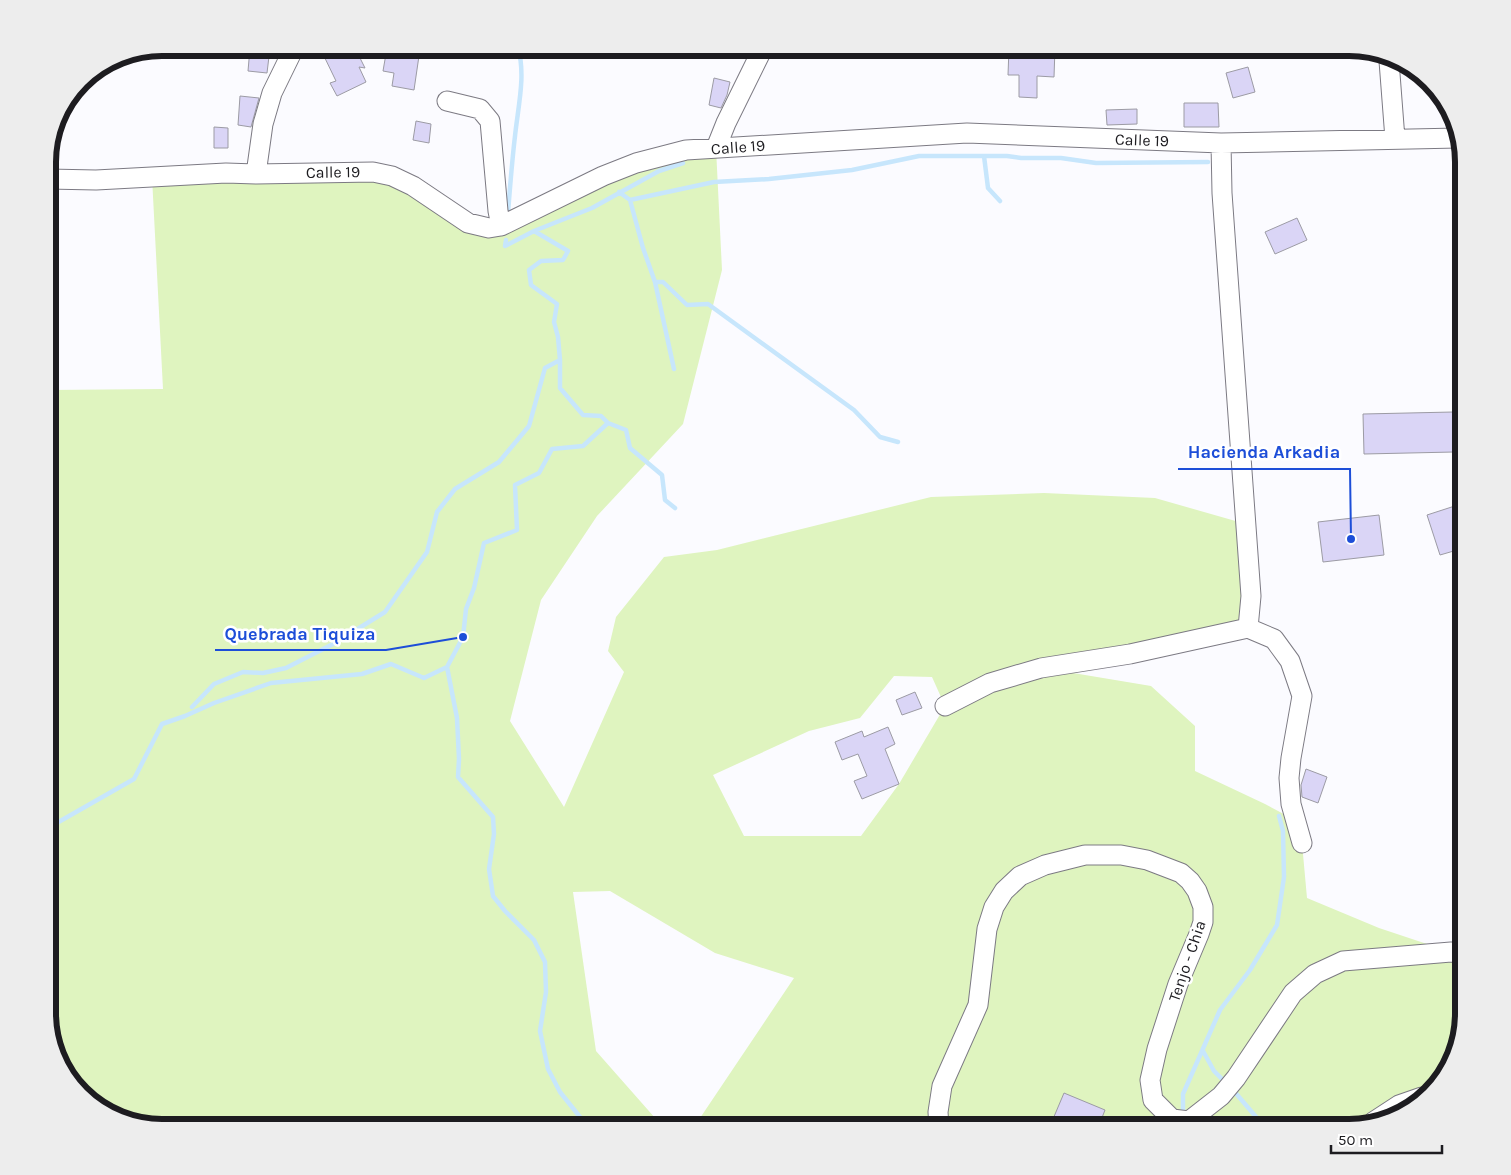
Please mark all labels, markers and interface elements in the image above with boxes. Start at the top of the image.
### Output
street label: Calle 19 [1115,130,1169,150]
street label: Calle 19 [710,136,766,158]
street label: Calle 19 [306,162,360,182]
callout: Hacienda Arkadia [1178,436,1350,469]
text: Hacienda Arkadia [1188,441,1340,463]
callout: Quebrada Tiquiza [215,617,386,650]
text: Quebrada Tiquiza [224,623,376,645]
street label: Tenjo - Chia [1164,918,1210,1004]
scale bar [1331,1122,1442,1154]
text: 50 m [1338,1131,1373,1149]

